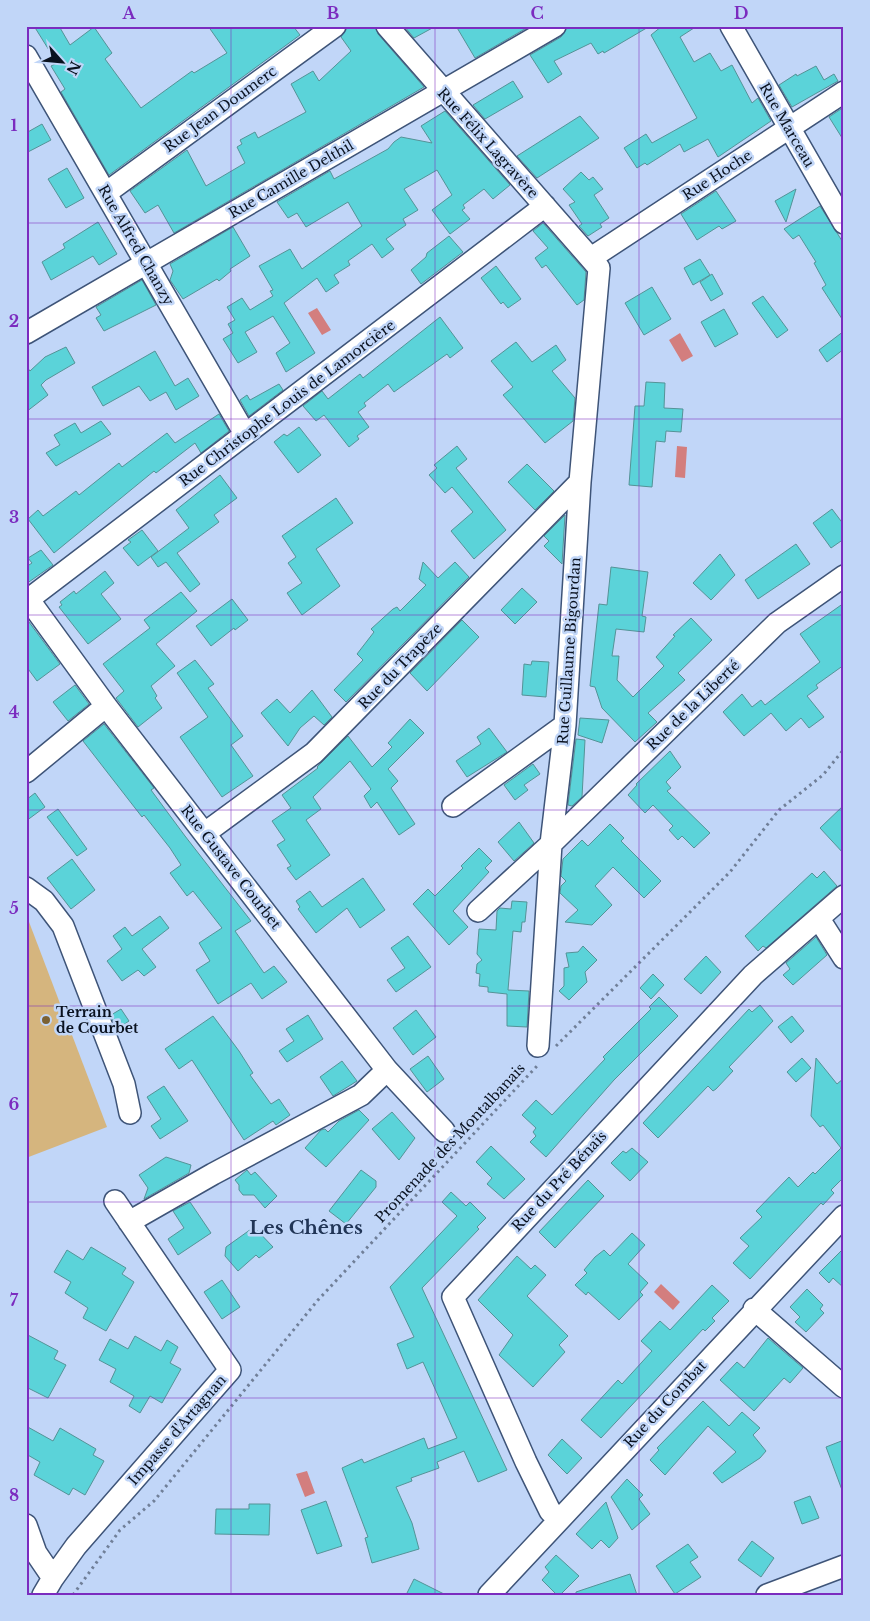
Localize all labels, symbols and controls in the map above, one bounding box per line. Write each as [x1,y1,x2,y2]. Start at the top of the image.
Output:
text: A [122,3,137,23]
text: B [327,3,340,23]
text: C [530,3,544,23]
text: D [734,3,748,23]
north arrow [38,38,88,88]
text: N [63,58,85,78]
street label: Rue Jean Doumerc [160,62,280,156]
street label: Rue Marceau [756,80,819,171]
street label: Rue Félix Lagravère [434,84,542,202]
text: 1 [11,115,18,135]
street label: Rue Camille Delthil [225,136,357,222]
street label: Rue Hoche [679,146,755,204]
street label: Rue Alfred Chanzy [94,182,178,308]
text: 2 [9,311,19,331]
street label: Rue Christophe Louis de Lamorcière [176,316,398,490]
text: 3 [9,507,19,527]
street label: Rue Guillaume Bigourdan [553,556,585,745]
street label: Rue du Trapèze [354,619,446,713]
street label: Rue de la Liberté [643,656,743,754]
text: 4 [9,702,19,722]
street label: Rue Gustave Courbet [177,801,285,933]
text: 5 [9,898,19,918]
place label: Terrain de Courbet [56,1003,139,1037]
marker: Terrain de Courbet [40,1014,52,1026]
street label: Promenade des Montalbanais [371,1059,529,1227]
text: 6 [9,1094,20,1114]
street label: Rue du Pré Bénaïs [508,1127,610,1235]
district label: Les Chênes [249,1216,363,1239]
text: 7 [10,1290,19,1310]
street label: Rue du Combat [620,1356,711,1451]
street label: Impasse d'Artagnan [124,1371,230,1489]
text: 8 [9,1485,19,1505]

